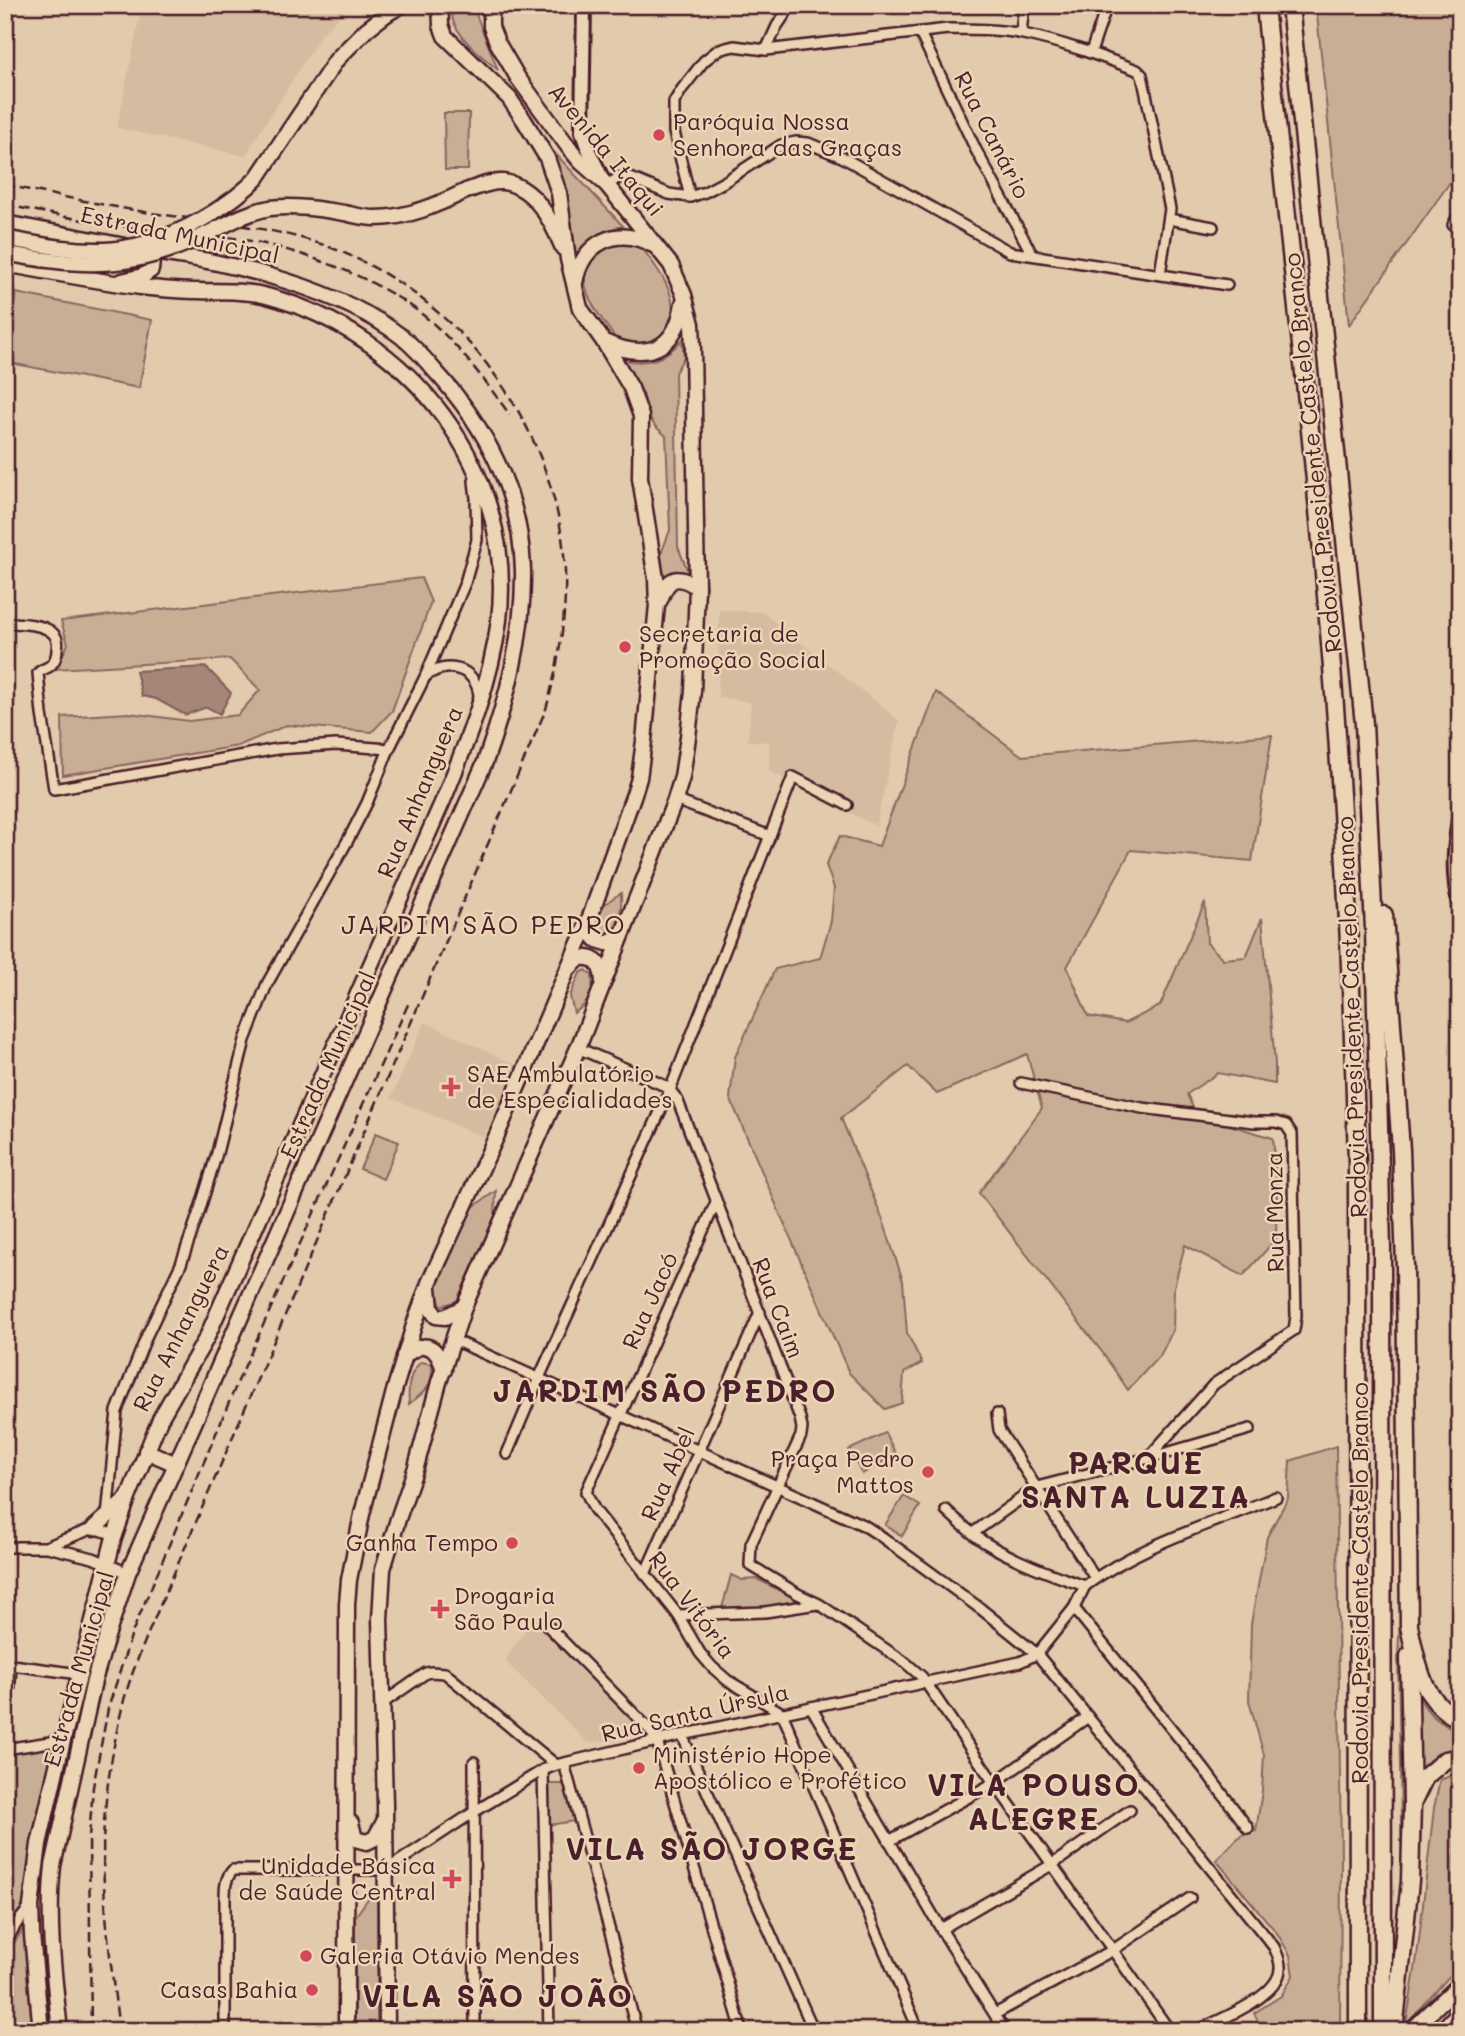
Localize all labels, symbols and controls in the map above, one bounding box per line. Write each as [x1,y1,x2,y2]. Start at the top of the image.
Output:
street label: Rua Canário [948,66,1038,203]
street label: Avenida Itaqui [542,77,671,222]
place label: Paróquia Nossa Senhora das Graças [673,106,902,162]
marker: Paróquia Nossa Senhora das Graças [651,127,667,143]
street label: Estrada Municipal [78,198,282,270]
street label: Rodovia Presidente Castelo Branco [1276,252,1348,655]
place label: Secretaria de Promoção Social [639,618,826,674]
marker: Secretaria de Promoção Social [617,639,633,655]
street label: Rua Anhanguera [369,701,469,882]
street label: Rodovia Presidente Castelo Branco [1329,816,1373,1218]
district label: JARDIM SÃO PEDRO [341,907,627,941]
street label: Estrada Municipal [272,966,382,1163]
place label: SAE Ambulatório de Especialidades [467,1058,673,1114]
marker: SAE Ambulatório de Especialidades [441,1077,461,1097]
street label: Rua Monza [1258,1151,1290,1273]
street label: Rua Anhanguera [125,1239,235,1416]
street label: Rua Jacó [614,1247,684,1354]
street label: Rua Caim [746,1253,812,1362]
district label: JARDIM SÃO PEDRO [493,1370,838,1410]
street label: Rodovia Presidente Castelo Branco [1344,1382,1374,1784]
street label: Rua Abel [633,1422,701,1525]
district label: PARQUE SANTA LUZIA [1021,1442,1251,1516]
place label: Praça Pedro Mattos [771,1443,914,1499]
marker: Praça Pedro Mattos [920,1464,936,1480]
place label: Ganha Tempo [346,1527,498,1557]
marker: Ganha Tempo [504,1535,520,1551]
street label: Rua Vitória [642,1544,743,1664]
street label: Estrada Municipal [36,1567,120,1770]
place label: Drogaria São Paulo [454,1580,563,1636]
marker: Drogaria São Paulo [432,1601,448,1617]
street label: Rua Santa Úrsula [598,1676,791,1748]
place label: Ministério Hope Apostólico e Profético [653,1739,906,1795]
marker: Ministério Hope Apostólico e Profético [631,1760,647,1776]
district label: VILA POUSO ALEGRE [927,1764,1141,1838]
district label: VILA SÃO JORGE [566,1828,858,1868]
place label: Unidade Básica de Saúde Central [239,1850,436,1906]
marker: Unidade Básica de Saúde Central [442,1869,462,1889]
place label: Galeria Otávio Mendes [320,1940,580,1970]
marker: Galeria Otávio Mendes [298,1948,314,1964]
place label: Casas Bahia [160,1974,298,2004]
district label: VILA SÃO JOÃO [362,1975,634,2015]
marker: Casas Bahia [304,1982,320,1998]

